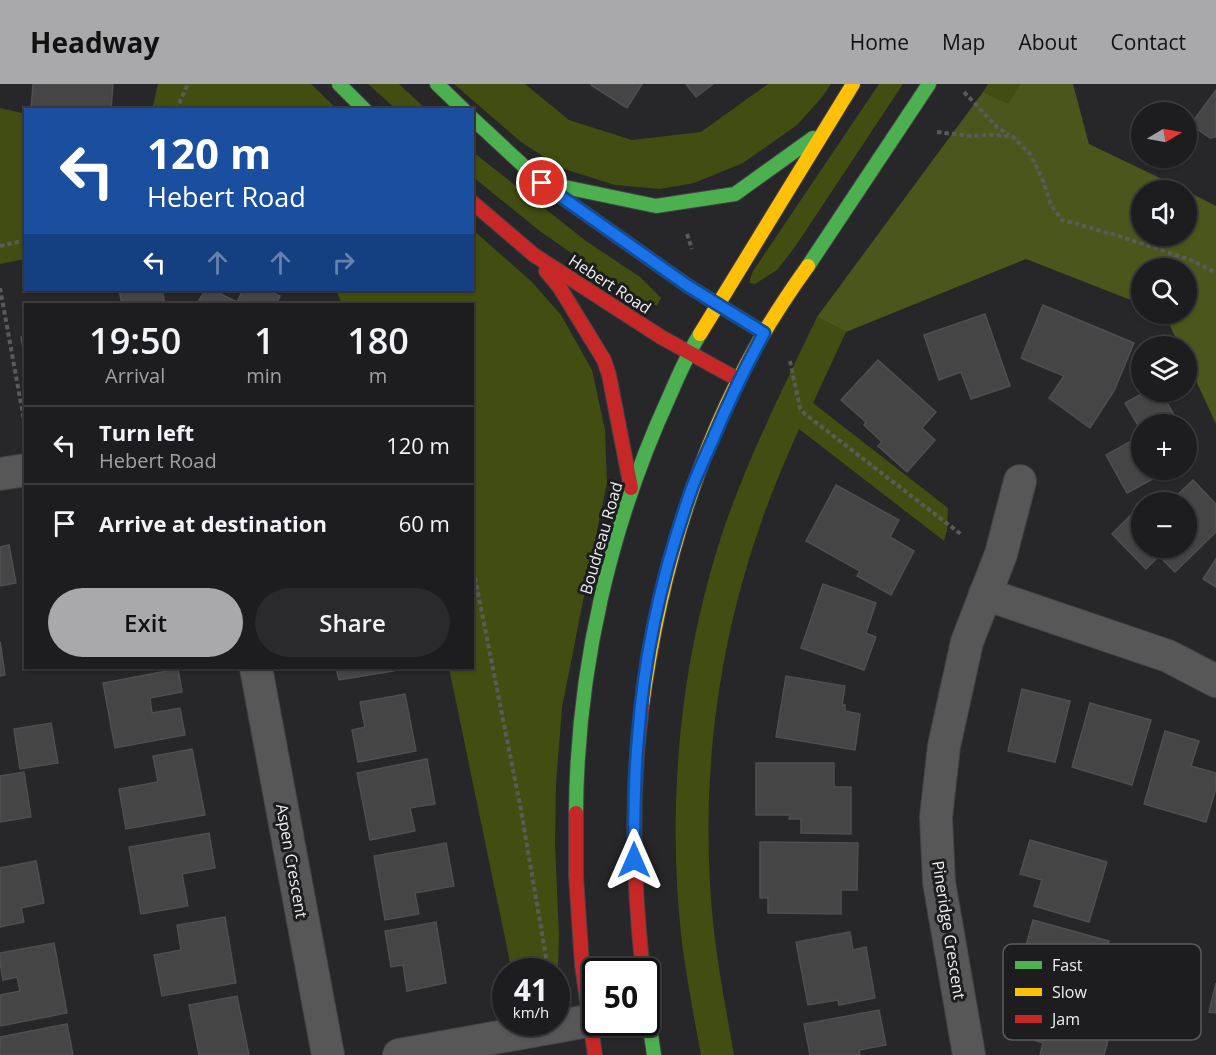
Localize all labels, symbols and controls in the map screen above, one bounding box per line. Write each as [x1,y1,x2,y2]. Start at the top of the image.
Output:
text: Headway [30,23,159,61]
text: Home [850,28,909,56]
text: Map [942,28,985,56]
text: About [1018,28,1078,56]
text: Contact [1111,28,1186,56]
north arrow [1131,102,1197,168]
map controls [1131,102,1197,558]
text: 120 m [147,124,271,181]
icon: left [48,132,126,210]
pin [516,157,567,208]
icon: arrive [525,166,558,199]
text: Hebert Road [147,178,306,215]
button: sound [1131,180,1197,246]
icon: left [138,246,171,279]
icon: ahead [201,246,234,279]
icon: ahead [264,246,297,279]
icon: right [327,246,360,279]
street label: Hebert Road [565,249,655,319]
button: search [1131,258,1197,324]
text: 19:50 [89,316,181,365]
text: 1 [254,316,275,365]
text: 180 [347,316,409,365]
button: layers [1131,336,1197,402]
text: Arrival [105,362,165,389]
text: min [246,362,282,389]
text: m [369,362,387,389]
button: + [1131,414,1197,480]
text: Turn left [99,417,194,447]
icon: left [48,429,81,462]
text: 120 m [386,430,450,460]
text: Hebert Road [99,447,217,474]
street label: Boudreau Road [574,479,628,597]
button: − [1131,492,1197,558]
icon: arrive [48,507,81,540]
text: Arrive at destination [99,508,327,538]
text: 60 m [399,508,450,538]
button: Exit [48,588,243,657]
button: Share [255,588,450,657]
street label: Aspen Crescent [271,802,313,920]
position arrow [602,828,666,892]
street label: Pineridge Crescent [927,859,971,1001]
legend [1003,944,1201,1040]
text: Fast [1052,954,1083,976]
speed limit sign: 50 [582,958,660,1036]
text: 41 [514,969,548,1010]
text: Slow [1052,981,1087,1003]
text: km/h [513,1002,549,1022]
text: Jam [1050,1008,1080,1030]

